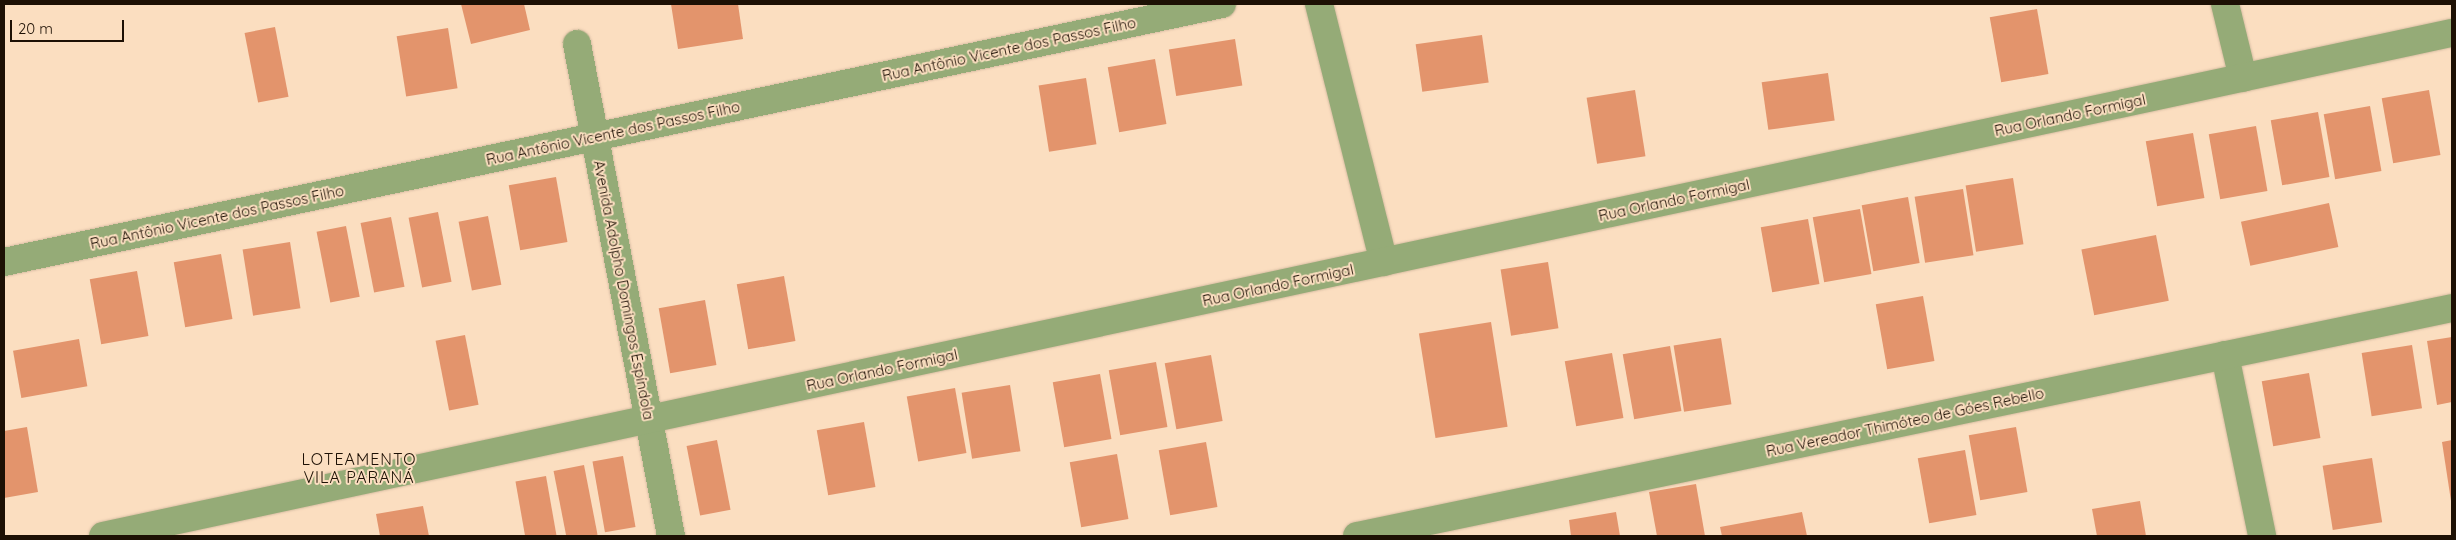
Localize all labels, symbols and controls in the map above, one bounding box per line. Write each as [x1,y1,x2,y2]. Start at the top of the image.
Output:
scale bar [12,10,126,42]
street label: Rua Antônio Vicente dos Passos Filho [880,13,1138,85]
text: 20 m [18,19,53,38]
street label: Rua Orlando Formigal [1993,90,2147,140]
street label: Rua Antônio Vicente dos Passos Filho [484,97,742,169]
street label: Avenida Adolpho Domingos Espíndola [590,159,658,421]
street label: Rua Orlando Formigal [1597,175,1751,225]
street label: Rua Antônio Vicente dos Passos Filho [88,181,346,253]
street label: Rua Orlando Formigal [1201,260,1355,310]
street label: Rua Orlando Formigal [805,345,959,395]
street label: Rua Vereador Thimóteo de Góes Rebello [1764,384,2046,460]
district label: LOTEAMENTO VILA PARANÁ [300,449,418,487]

